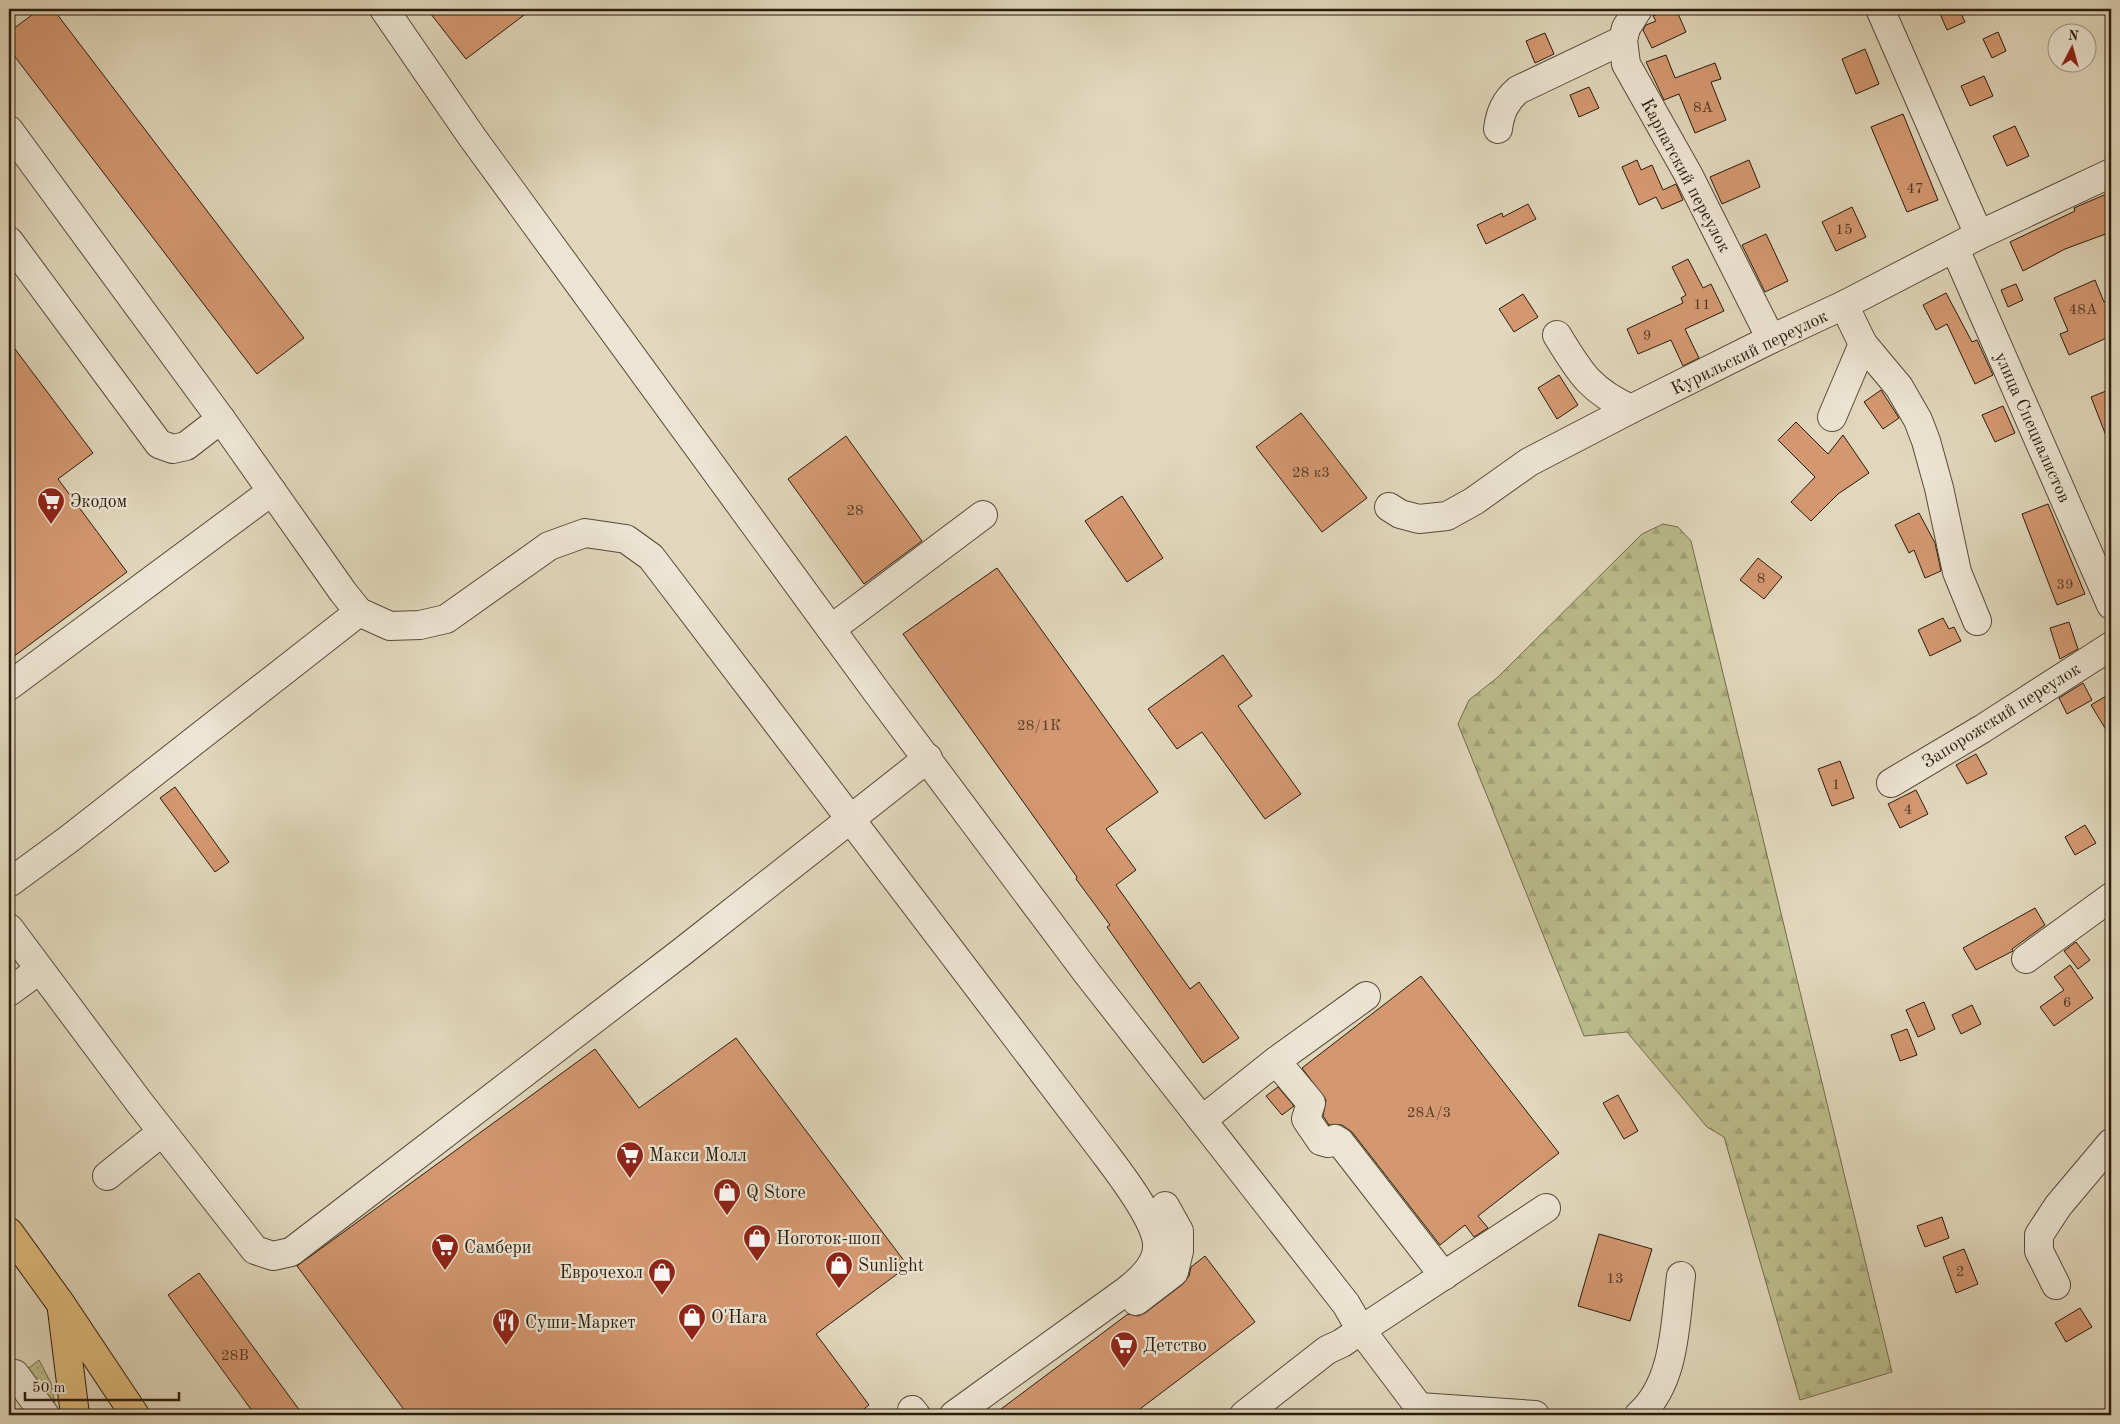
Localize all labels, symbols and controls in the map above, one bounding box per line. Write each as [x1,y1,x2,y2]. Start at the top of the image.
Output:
north arrow [2048,22,2098,72]
text: N [2067,29,2080,44]
street label: Карпатский переулок [1637,96,1733,255]
house number: 8А [1693,101,1714,116]
house number: 47 [1906,182,1924,197]
house number: 15 [1835,223,1853,238]
house number: 11 [1693,298,1711,313]
house number: 48А [2069,303,2098,318]
street label: Курильский переулок [1668,307,1831,399]
house number: 9 [1643,329,1651,344]
street label: улица Специалистов [1991,350,2073,505]
house number: 28 к3 [1292,466,1330,481]
supermarket icon: Экодом [36,486,66,525]
place label: Экодом [70,493,127,511]
house number: 28 [846,504,864,519]
house number: 8 [1757,572,1765,587]
house number: 39 [2056,578,2074,593]
street label: Запорожский переулок [1919,660,2084,772]
house number: 28/1К [1017,719,1061,734]
house number: 1 [1832,778,1840,793]
house number: 4 [1904,803,1912,818]
house number: 6 [2063,996,2071,1011]
house number: 28А/3 [1407,1106,1451,1121]
supermarket icon: Макси Молл [615,1140,645,1179]
place label: Макси Молл [649,1147,747,1165]
shop icon: Q Store [712,1177,742,1216]
place label: Q Store [746,1184,806,1202]
shop icon: Ноготок-шоп [742,1223,772,1262]
place label: Ноготок-шоп [776,1230,881,1248]
supermarket icon: Самбери [430,1232,460,1271]
place label: Самбери [464,1239,532,1257]
shop icon: Sunlight [824,1250,854,1289]
shop icon: Еврочехол [647,1257,677,1296]
place label: Sunlight [858,1257,924,1275]
place label: Еврочехол [559,1264,643,1282]
house number: 2 [1956,1265,1964,1280]
house number: 13 [1606,1272,1624,1287]
shop icon: O'Hara [677,1302,707,1341]
restaurant icon: Суши-Маркет [491,1307,521,1346]
place label: O'Hara [711,1309,767,1327]
place label: Суши-Маркет [525,1314,636,1332]
supermarket icon: Детство [1109,1330,1139,1369]
place label: Детство [1143,1337,1207,1355]
house number: 28В [221,1349,249,1364]
scale bar [25,1369,179,1401]
text: 50 m [32,1381,66,1396]

